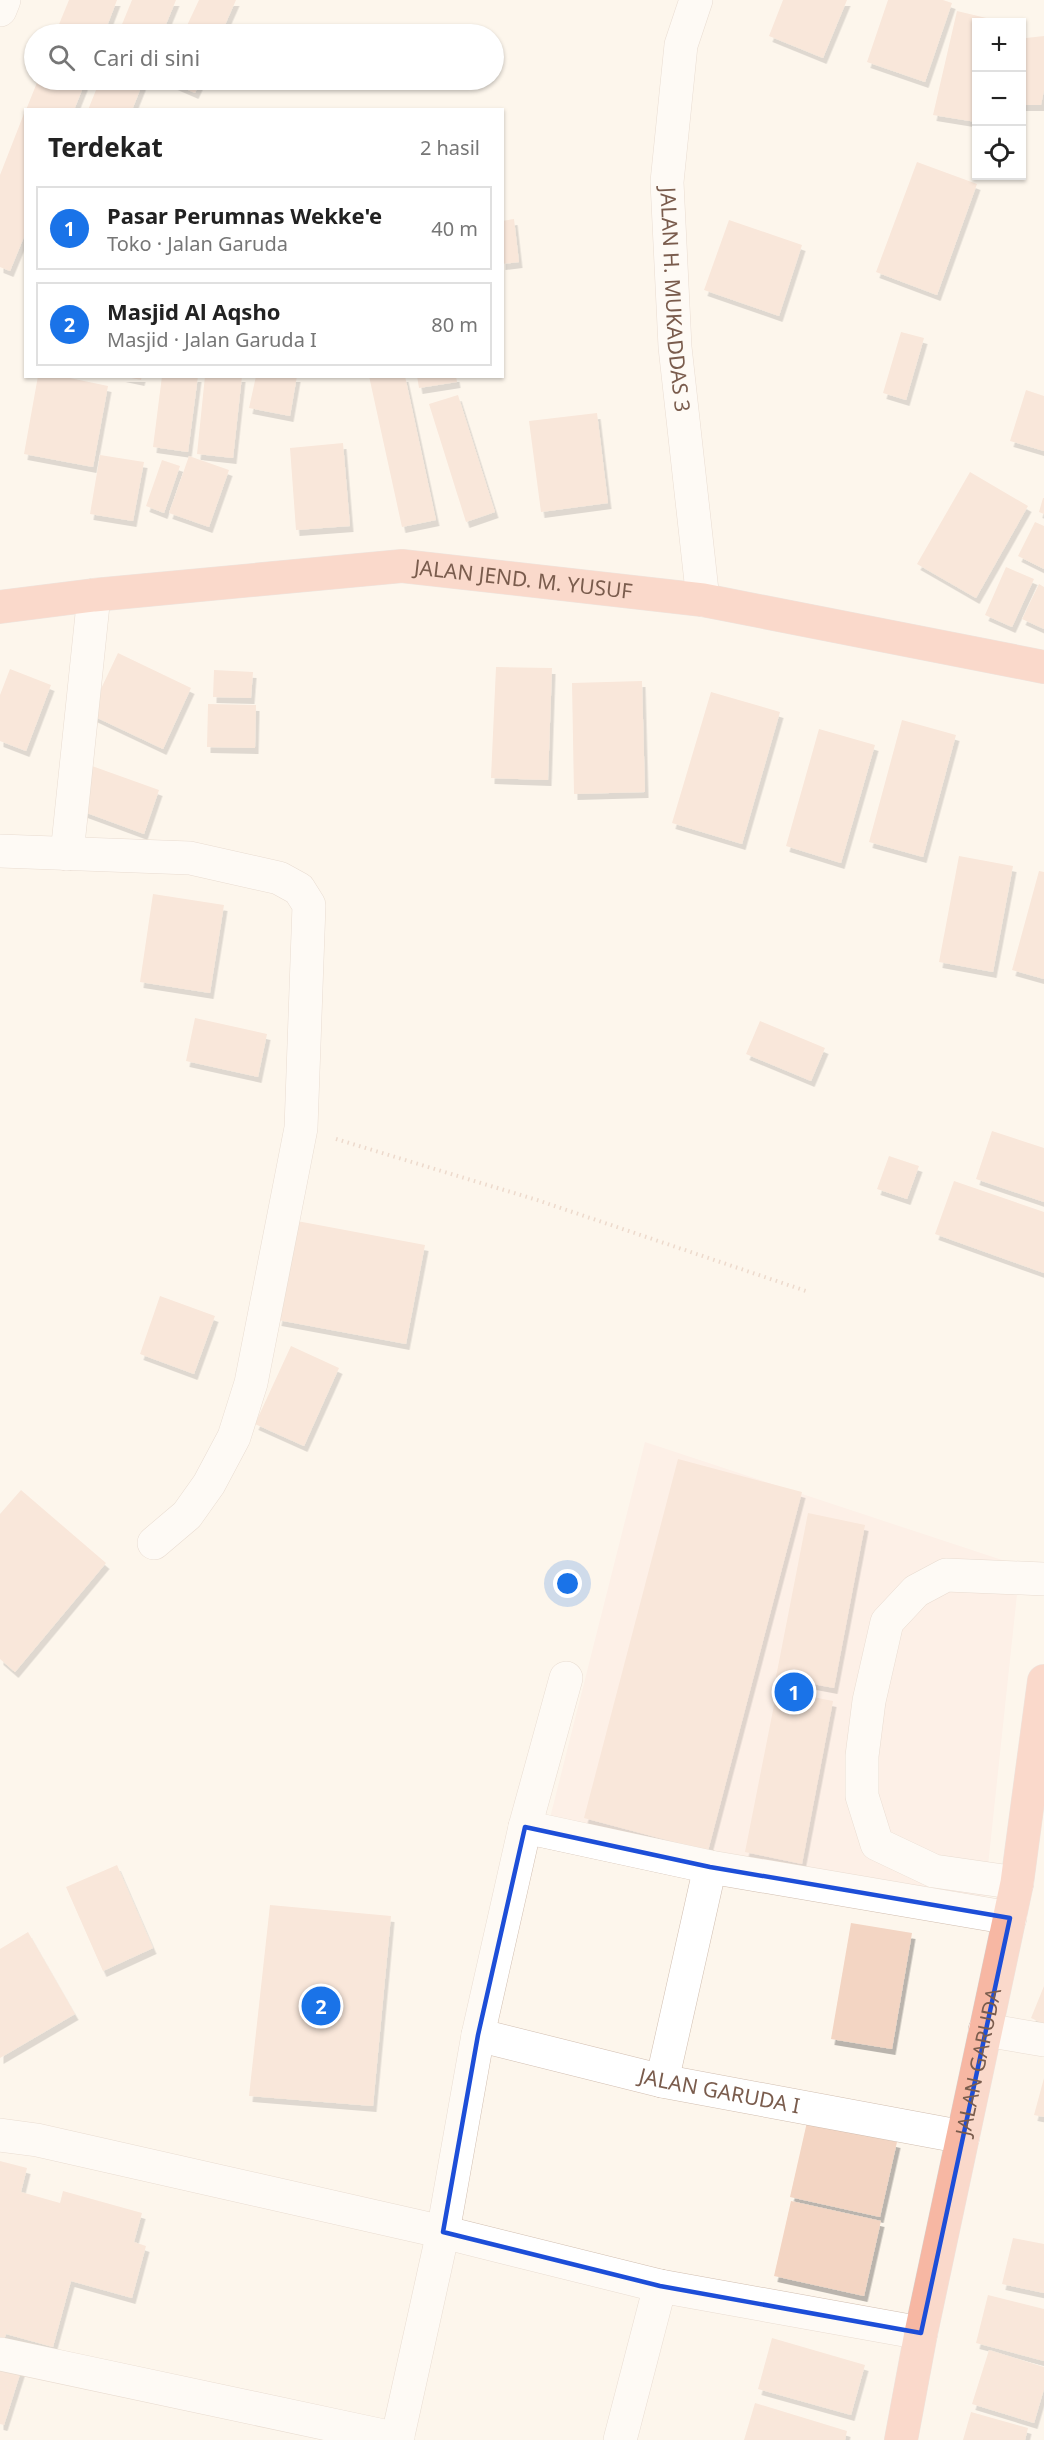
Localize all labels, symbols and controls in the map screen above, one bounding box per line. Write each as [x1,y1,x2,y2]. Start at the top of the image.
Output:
map controls [972,18,1026,180]
button: + [972,18,1026,72]
search box [24,24,504,90]
icon: search [45,41,78,74]
text: Cari di sini [93,42,200,72]
button: − [972,72,1026,126]
button: locate [972,126,1026,180]
text: Terdekat [48,129,163,165]
text: 2 hasil [420,134,480,161]
street label: JALAN H. MUKADDAS 3 [654,184,697,413]
text: Pasar Perumnas Wekke'e [107,200,382,230]
text: 1 [64,215,75,242]
text: 40 m [431,215,478,242]
text: Toko · Jalan Garuda [107,230,288,257]
text: Masjid Al Aqsho [107,296,280,326]
text: 2 [64,311,75,338]
text: 80 m [431,311,478,338]
text: Masjid · Jalan Garuda I [107,326,317,353]
street label: JALAN JEND. M. YUSUF [411,552,634,605]
your location [553,1569,582,1598]
pin: 1 [774,1670,814,1714]
pin: 2 [302,1984,340,2028]
street label: JALAN GARUDA [948,1985,1007,2140]
street label: JALAN GARUDA I [634,2060,802,2119]

